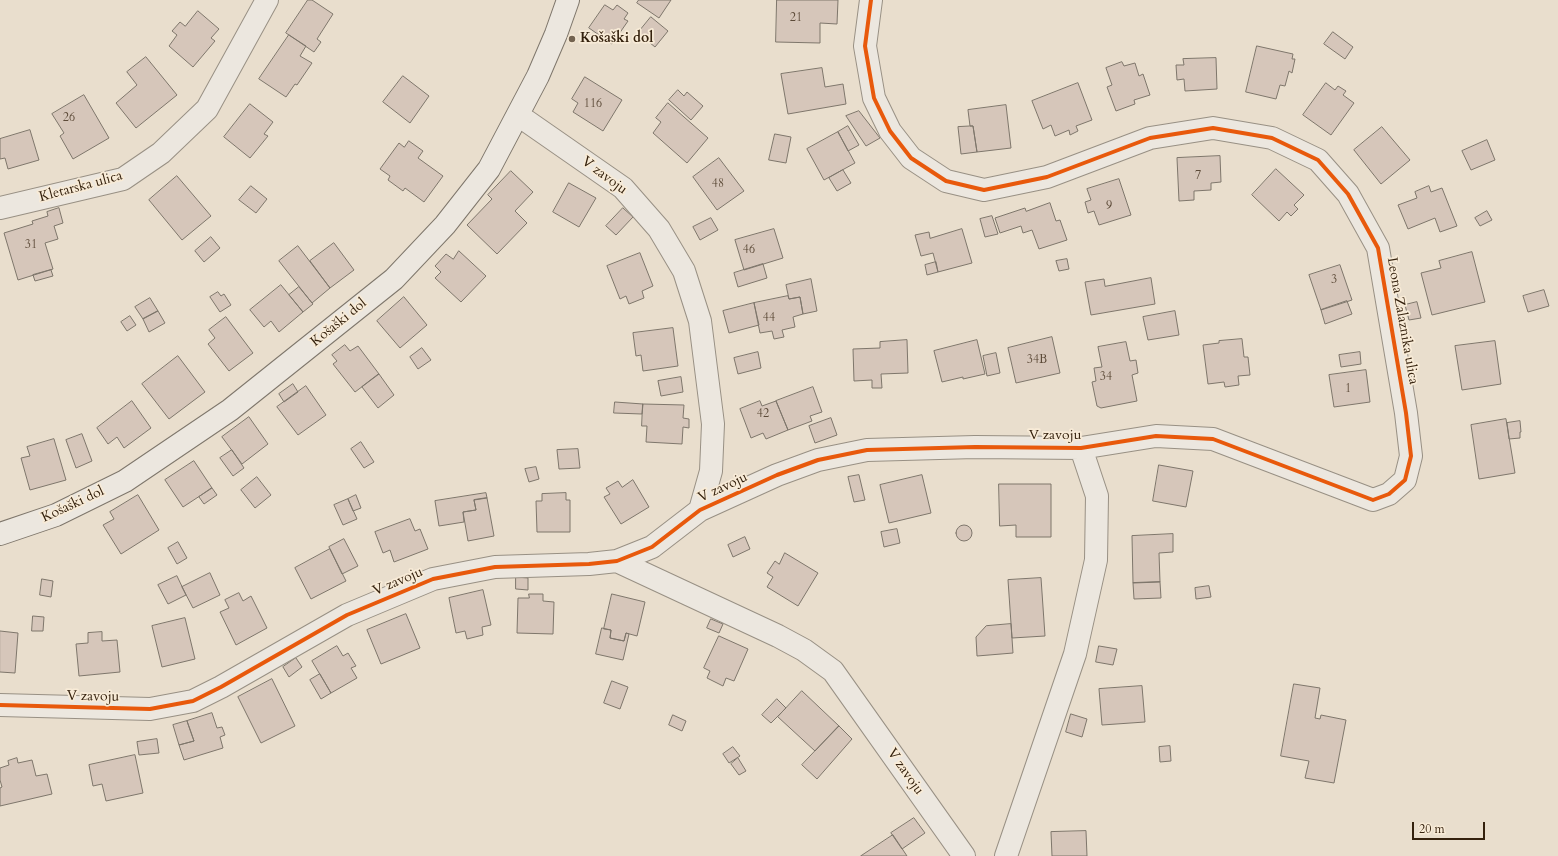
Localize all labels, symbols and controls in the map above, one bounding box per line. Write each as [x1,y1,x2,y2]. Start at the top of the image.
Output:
house number: 21 [790,11,802,25]
place label: Košaški dol [580,31,653,47]
marker: Košaški dol [567,34,577,44]
house number: 116 [584,97,602,111]
house number: 26 [63,111,75,125]
street label: V zavoju [578,153,630,199]
street label: Kletarska ulica [38,168,124,206]
house number: 7 [1195,169,1201,183]
house number: 48 [712,177,724,191]
house number: 9 [1106,199,1112,213]
house number: 31 [25,238,37,252]
house number: 46 [743,243,755,257]
street label: Leona Zalaznika ulica [1383,256,1421,386]
house number: 3 [1331,273,1337,287]
street label: Košaški dol [308,295,370,351]
house number: 44 [763,311,775,325]
house number: 34B [1027,353,1047,367]
house number: 34 [1100,370,1112,384]
house number: 1 [1345,382,1351,396]
house number: 42 [757,407,769,421]
street label: V zavoju [1029,428,1081,444]
street label: V zavoju [696,469,750,507]
street label: Košaški dol [39,483,107,527]
street label: V zavoju [370,564,426,600]
street label: V zavoju [67,688,119,706]
street label: V zavoju [883,746,927,798]
scale bar [1414,814,1487,840]
text: 20 m [1419,821,1445,837]

